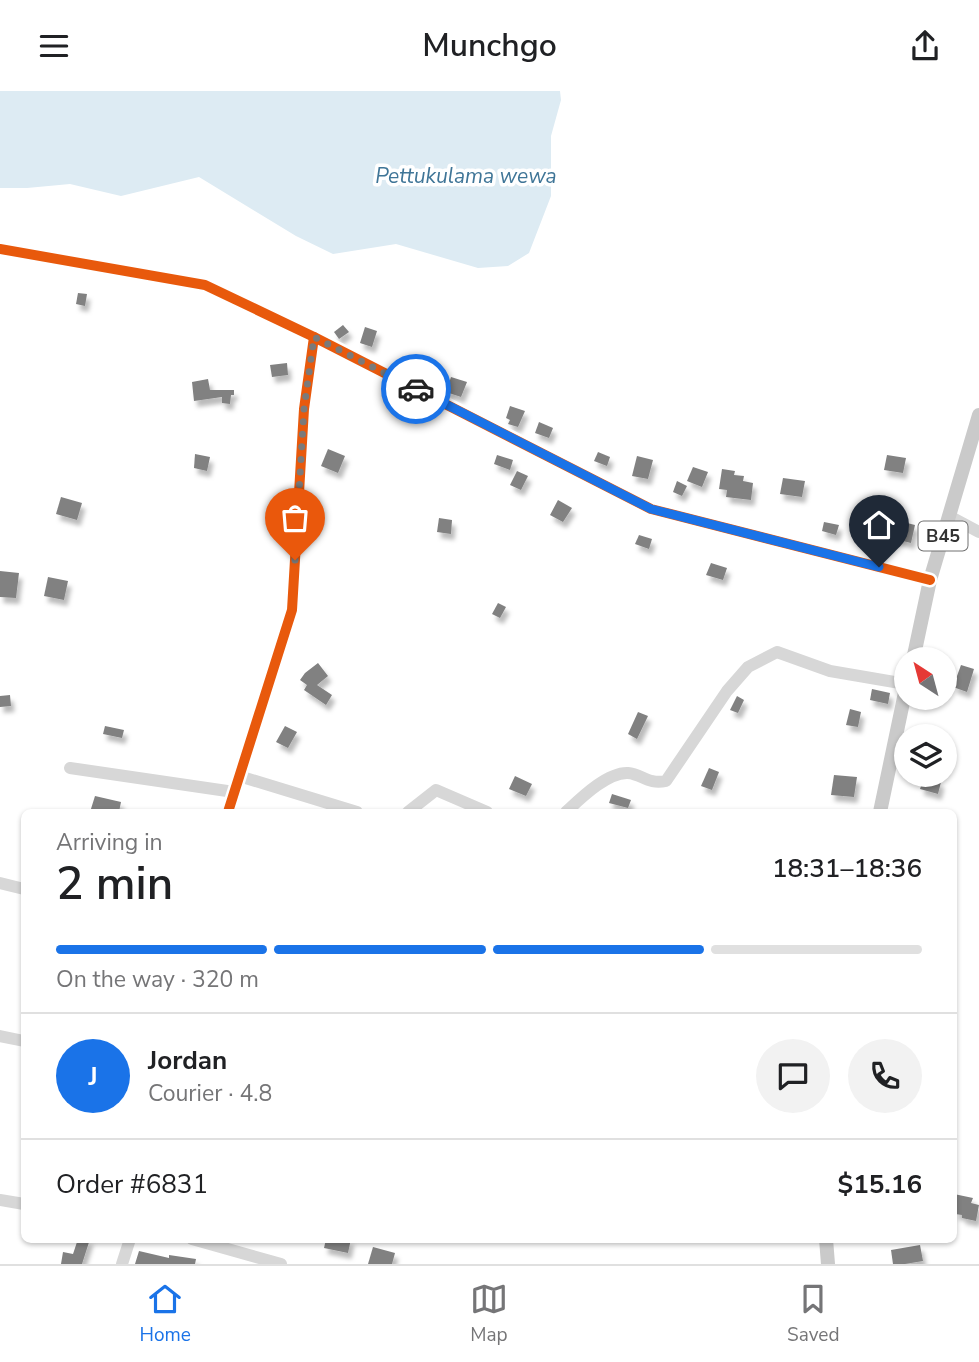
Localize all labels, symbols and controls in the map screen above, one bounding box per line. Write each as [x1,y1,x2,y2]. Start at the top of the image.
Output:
text: Munchgo [422,24,557,67]
icon: menu [35,27,73,65]
icon: share [906,27,944,65]
water label: Pettukulama wewa [375,162,557,190]
courier [381,354,451,424]
icon: car [397,370,435,408]
pin [265,488,325,560]
pin [849,495,909,567]
icon: bag [276,499,314,537]
icon: home [860,506,898,544]
road number: B45 [918,521,968,551]
north arrow [894,647,957,711]
map controls [894,647,957,787]
button: layers [894,724,957,787]
text: Arriving in [56,827,163,858]
text: 18:31–18:36 [772,851,922,886]
text: 2 min [56,852,173,915]
text: On the way · 320 m [56,964,259,995]
button: chat [756,1039,830,1113]
button: phone [848,1039,922,1113]
text: Jordan [148,1043,227,1078]
text: J [88,1059,98,1094]
text: Courier · 4.8 [148,1078,272,1109]
text: Order #6831 [56,1167,208,1202]
text: $15.16 [838,1167,922,1202]
tab: Home [140,1280,191,1348]
tab: Map [470,1280,508,1348]
tab: Saved [787,1280,839,1348]

